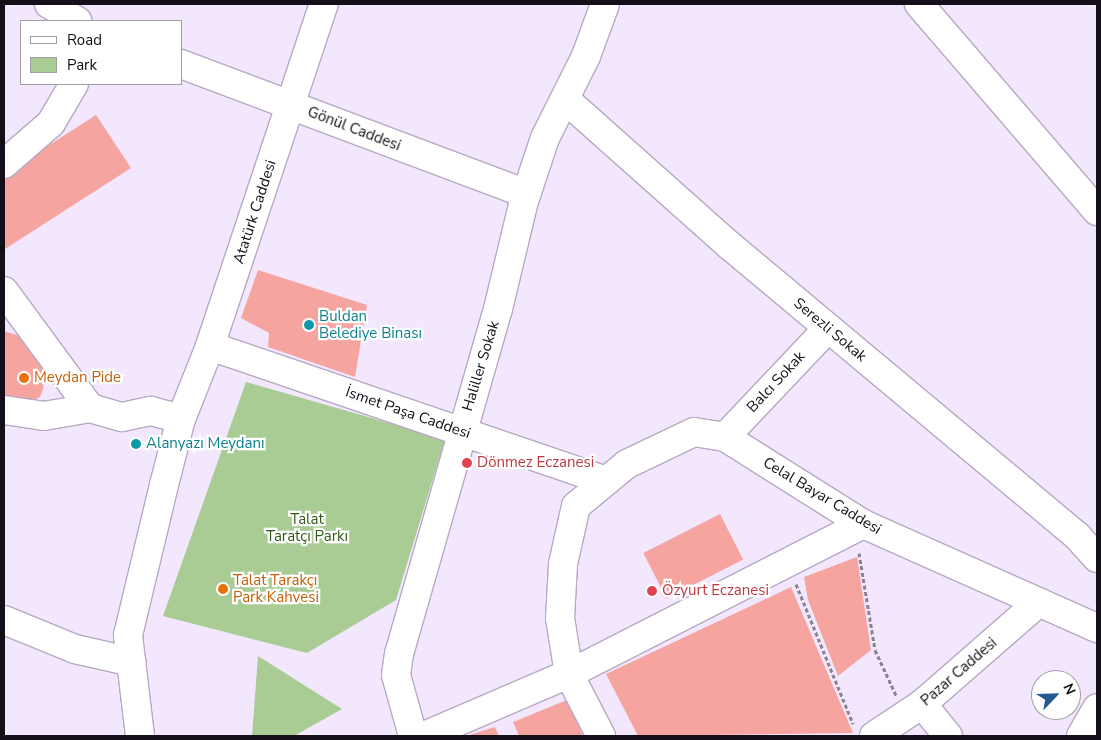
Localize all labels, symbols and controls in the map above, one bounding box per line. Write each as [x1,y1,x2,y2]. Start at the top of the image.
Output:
legend [20,20,182,85]
text: Road [67,30,102,50]
text: Park [67,55,97,75]
street label: Gönül Caddesi [305,103,403,155]
street label: Atatürk Caddesi [230,158,280,266]
street label: Serezli Sokak [790,294,870,366]
place label: Buldan Belediye Binası [319,307,422,342]
marker: Buldan Belediye Binası [303,319,315,331]
street label: Haliller Sokak [459,319,503,413]
street label: Balcı Sokak [743,348,809,416]
place label: Meydan Pide [34,369,121,387]
marker: Meydan Pide [18,372,30,384]
street label: İsmet Paşa Caddesi [343,383,473,443]
place label: Alanyazı Meydanı [146,435,265,453]
marker: Alanyazı Meydanı [130,438,142,450]
place label: Dönmez Eczanesi [477,454,594,472]
street label: Celal Bayar Caddesi [760,454,884,538]
marker: Dönmez Eczanesi [461,457,473,469]
park label: Talat Taratçı Parkı [266,510,348,545]
place label: Talat Tarakçı Park Kahvesi [233,571,319,606]
place label: Özyurt Eczanesi [662,582,769,600]
marker: Talat Tarakçı Park Kahvesi [217,583,229,595]
marker: Özyurt Eczanesi [646,585,658,597]
street label: Pazar Caddesi [917,634,1001,710]
north arrow [1031,670,1081,720]
text: N [1058,680,1080,698]

